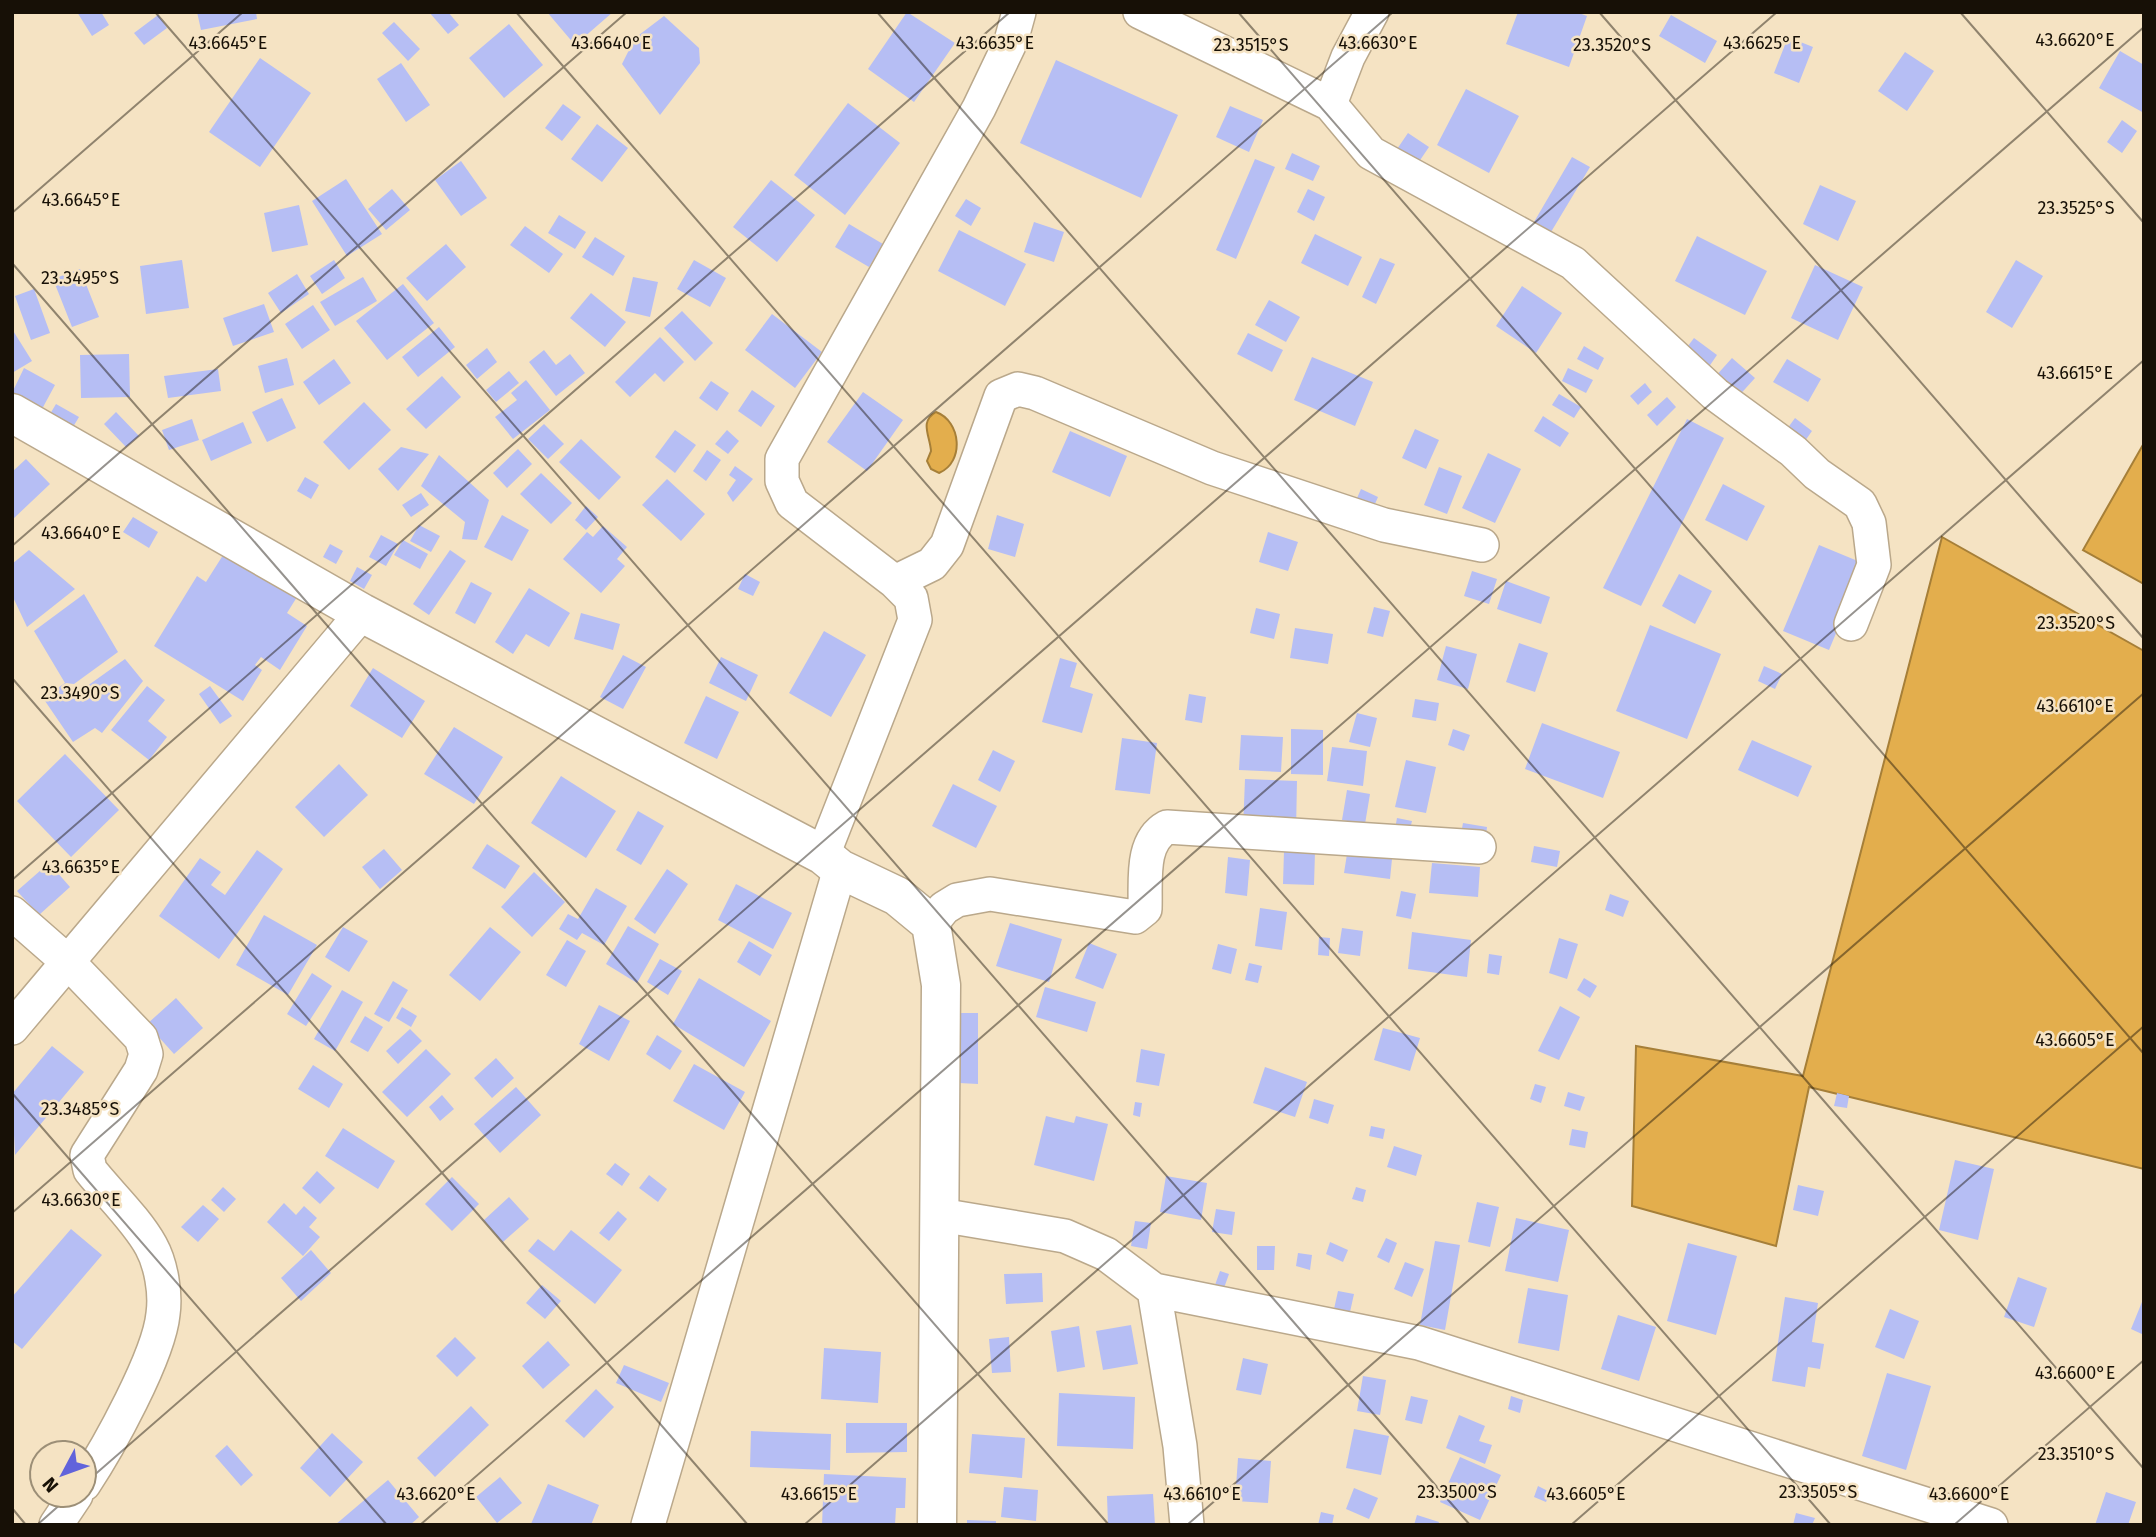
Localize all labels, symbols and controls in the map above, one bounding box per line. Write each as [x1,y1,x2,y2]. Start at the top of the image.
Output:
text: 43.6620°E [2035,29,2115,51]
text: 43.6645°E [189,32,267,54]
text: 43.6640°E [571,32,651,54]
text: 43.6635°E [956,32,1034,54]
text: 43.6630°E [1338,32,1418,54]
text: 43.6625°E [1723,32,1801,54]
text: 23.3515°S [1213,34,1289,56]
text: 23.3520°S [1573,34,1651,56]
text: 43.6645°E [42,189,120,211]
text: 23.3525°S [2037,197,2115,219]
text: 23.3495°S [41,267,119,289]
text: 43.6615°E [2037,362,2113,384]
text: 43.6640°E [41,522,121,544]
text: 23.3520°S [2037,612,2115,634]
text: 23.3490°S [40,682,120,704]
text: 43.6610°E [2036,695,2114,717]
text: 43.6635°E [42,856,120,878]
text: 43.6605°E [2035,1029,2115,1051]
text: 23.3485°S [41,1098,120,1120]
text: 43.6630°E [41,1189,121,1211]
text: 43.6600°E [2035,1362,2115,1384]
north arrow [28,1439,98,1509]
text: 23.3510°S [2038,1443,2114,1465]
text: N [38,1473,63,1497]
text: 23.3500°S [1417,1481,1497,1503]
text: 23.3505°S [1779,1481,1857,1503]
text: 43.6620°E [396,1483,476,1505]
text: 43.6615°E [781,1483,857,1505]
text: 43.6610°E [1163,1483,1241,1505]
text: 43.6605°E [1546,1483,1626,1505]
text: 43.6600°E [1929,1483,2009,1505]

